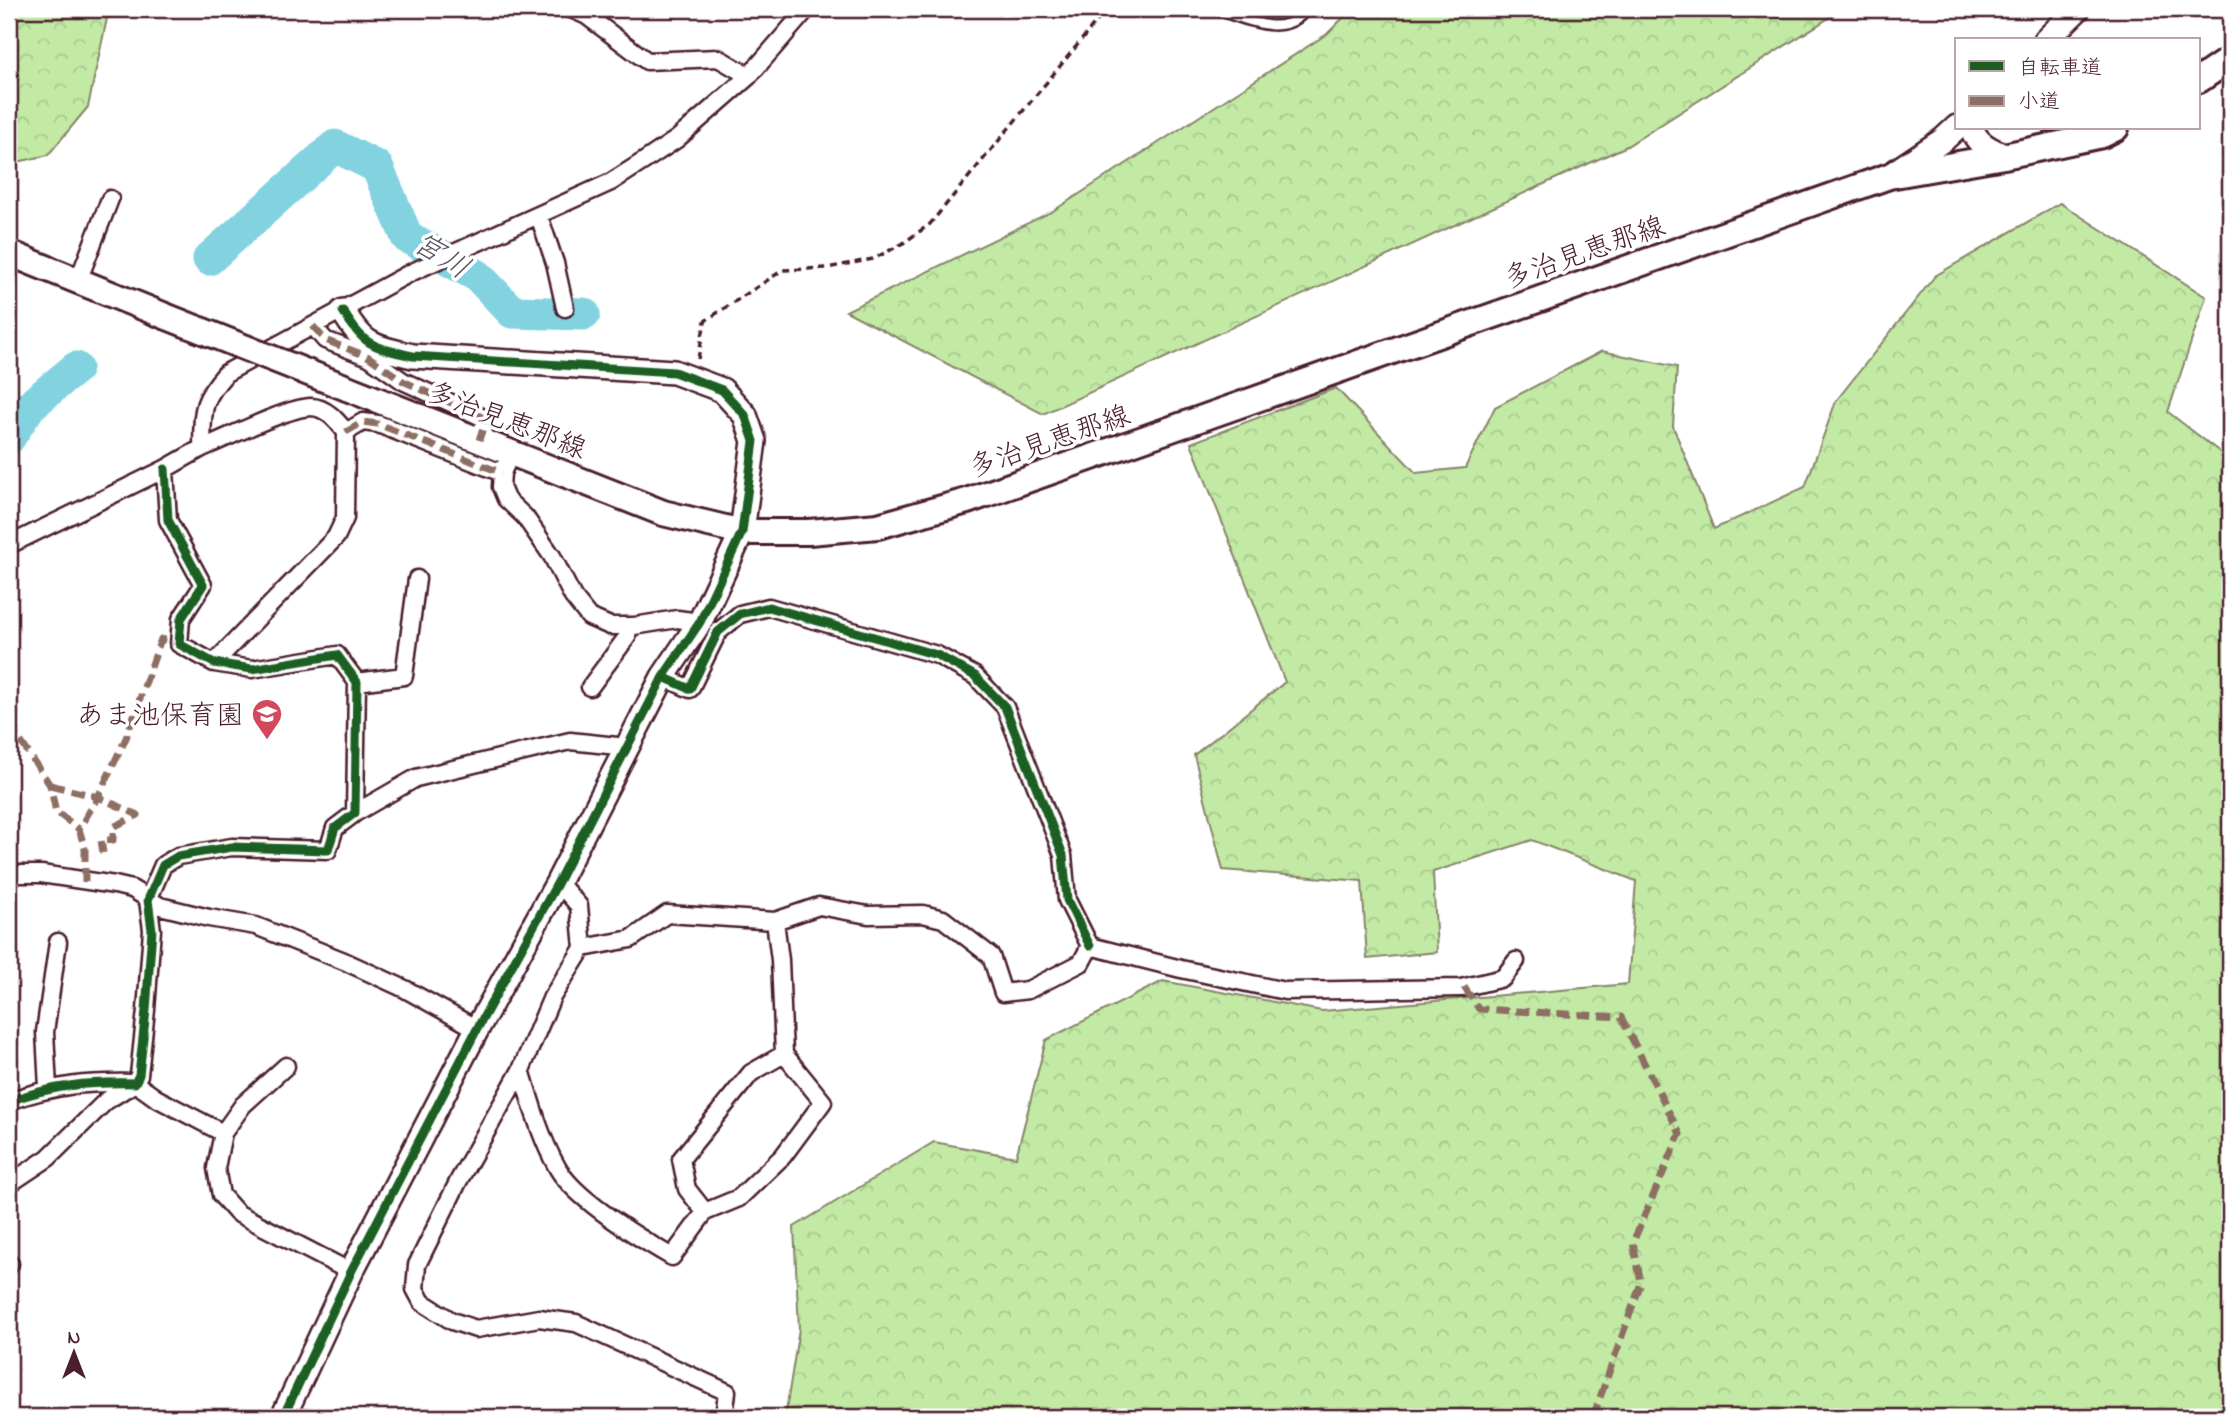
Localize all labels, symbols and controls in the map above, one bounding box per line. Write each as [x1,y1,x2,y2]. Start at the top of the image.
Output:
legend [1955,38,2200,130]
text: 自転車道 [2018,54,2102,84]
text: 小道 [2018,88,2060,118]
street label: 多治見恵那線 [1499,208,1671,301]
water label: 宮川 [403,223,478,292]
street label: 多治見恵那線 [420,373,592,472]
street label: 多治見恵那線 [964,397,1136,490]
place label: あま池保育園 [76,697,244,738]
school or university icon: あま池保育園 [250,697,284,741]
north arrow [38,1318,108,1388]
text: N [68,1325,81,1352]

